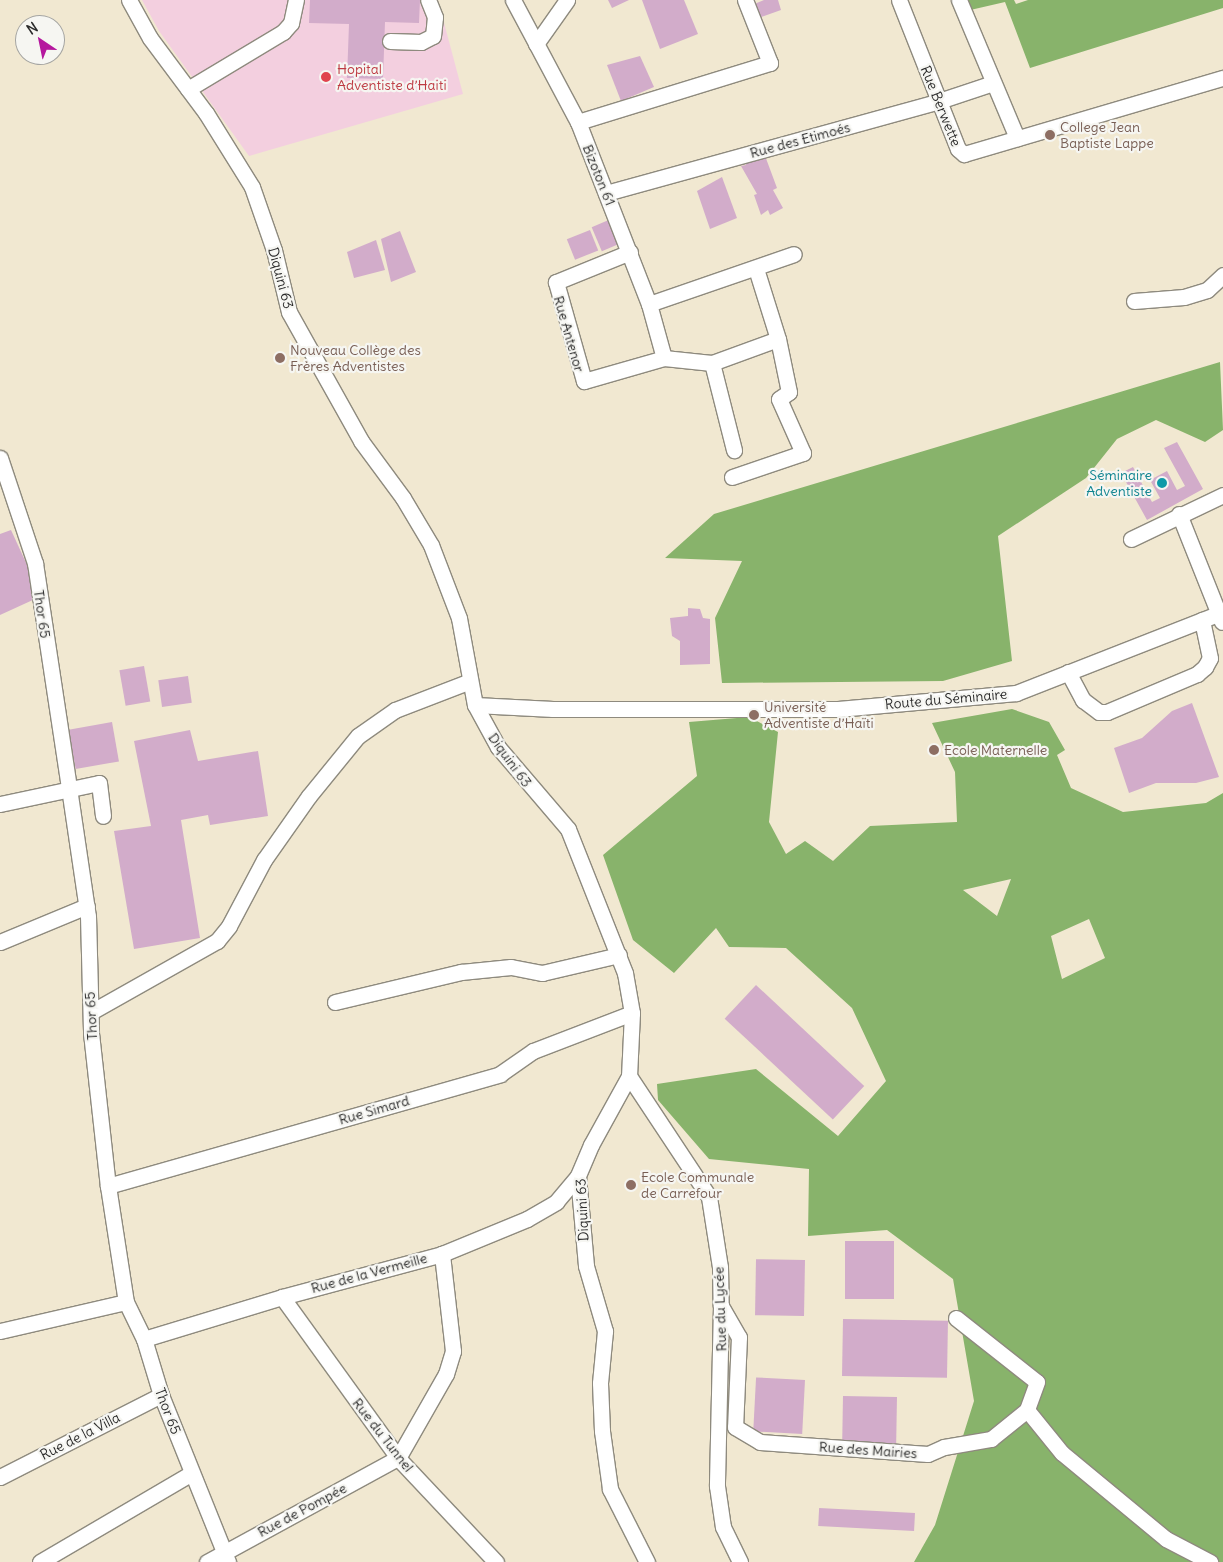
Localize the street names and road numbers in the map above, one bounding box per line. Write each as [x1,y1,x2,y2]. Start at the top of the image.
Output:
street label: Rue Berwette [917,63,965,149]
street label: Rue des Etimoés [748,119,852,161]
street label: Bizoton 61 [579,142,619,208]
street label: Diquini 63 [265,246,297,310]
street label: Rue Antenor [550,294,588,374]
street label: Thor 65 [30,589,54,639]
street label: Route du Séminaire [884,685,1008,713]
street label: Diquini 63 [485,730,535,790]
street label: Thor 65 [81,991,101,1041]
street label: Rue Simard [337,1092,411,1128]
street label: Diquini 63 [572,1178,592,1242]
street label: Rue de la Vermeille [309,1249,429,1297]
street label: Rue du Lycée [710,1266,730,1352]
street label: Thor 65 [151,1385,185,1437]
street label: Rue du Tunnel [349,1395,417,1475]
street label: Rue de la Villa [37,1409,123,1463]
street label: Rue des Mairies [818,1438,918,1462]
street label: Rue de Pompée [255,1480,349,1540]

